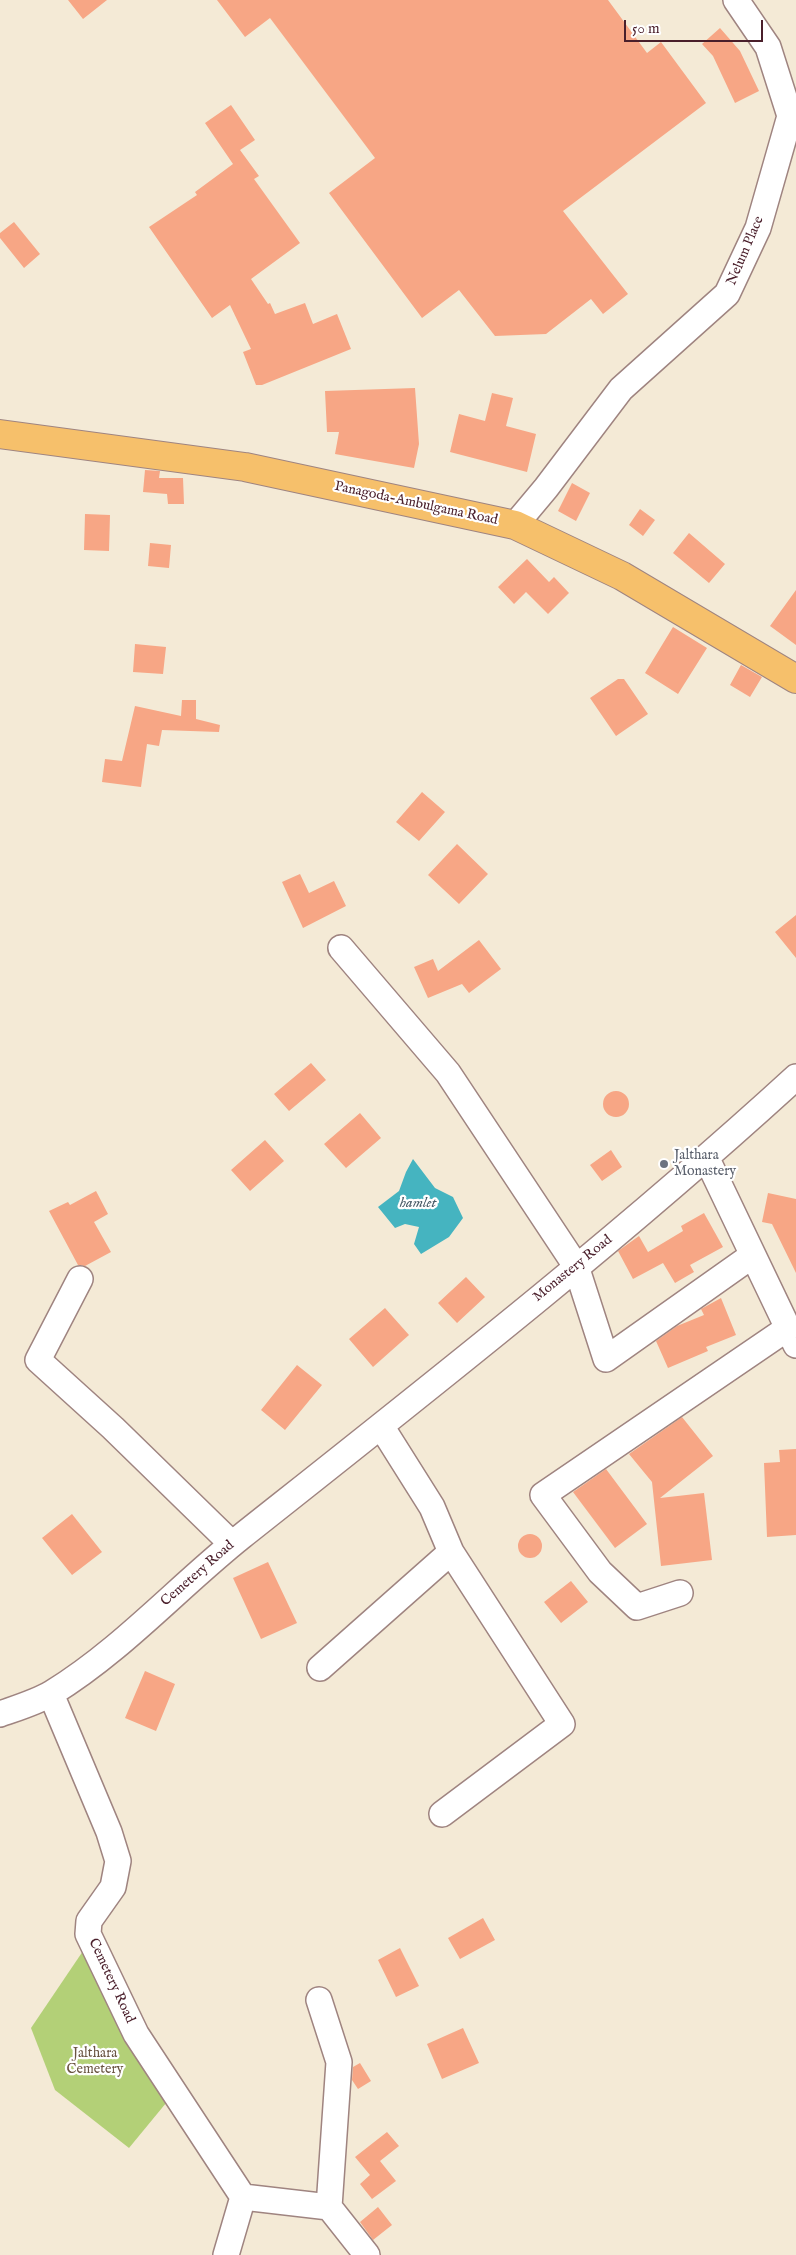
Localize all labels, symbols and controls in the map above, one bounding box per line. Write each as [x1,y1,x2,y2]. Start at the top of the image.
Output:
scale bar [626,10,765,42]
text: 50 m [632,19,660,38]
street label: Nelum Place [724,214,768,288]
street label: Panagoda-Ambulgama Road [333,478,499,530]
place label: Jalthara Monastery [674,1148,736,1180]
marker: Jalthara Monastery [658,1158,670,1170]
water label: hamlet [400,1195,436,1213]
street label: Monastery Road [530,1232,616,1306]
street label: Cemetery Road [158,1538,238,1610]
street label: Cemetery Road [84,1936,138,2026]
park label: Jalthara Cemetery [67,2046,123,2078]

